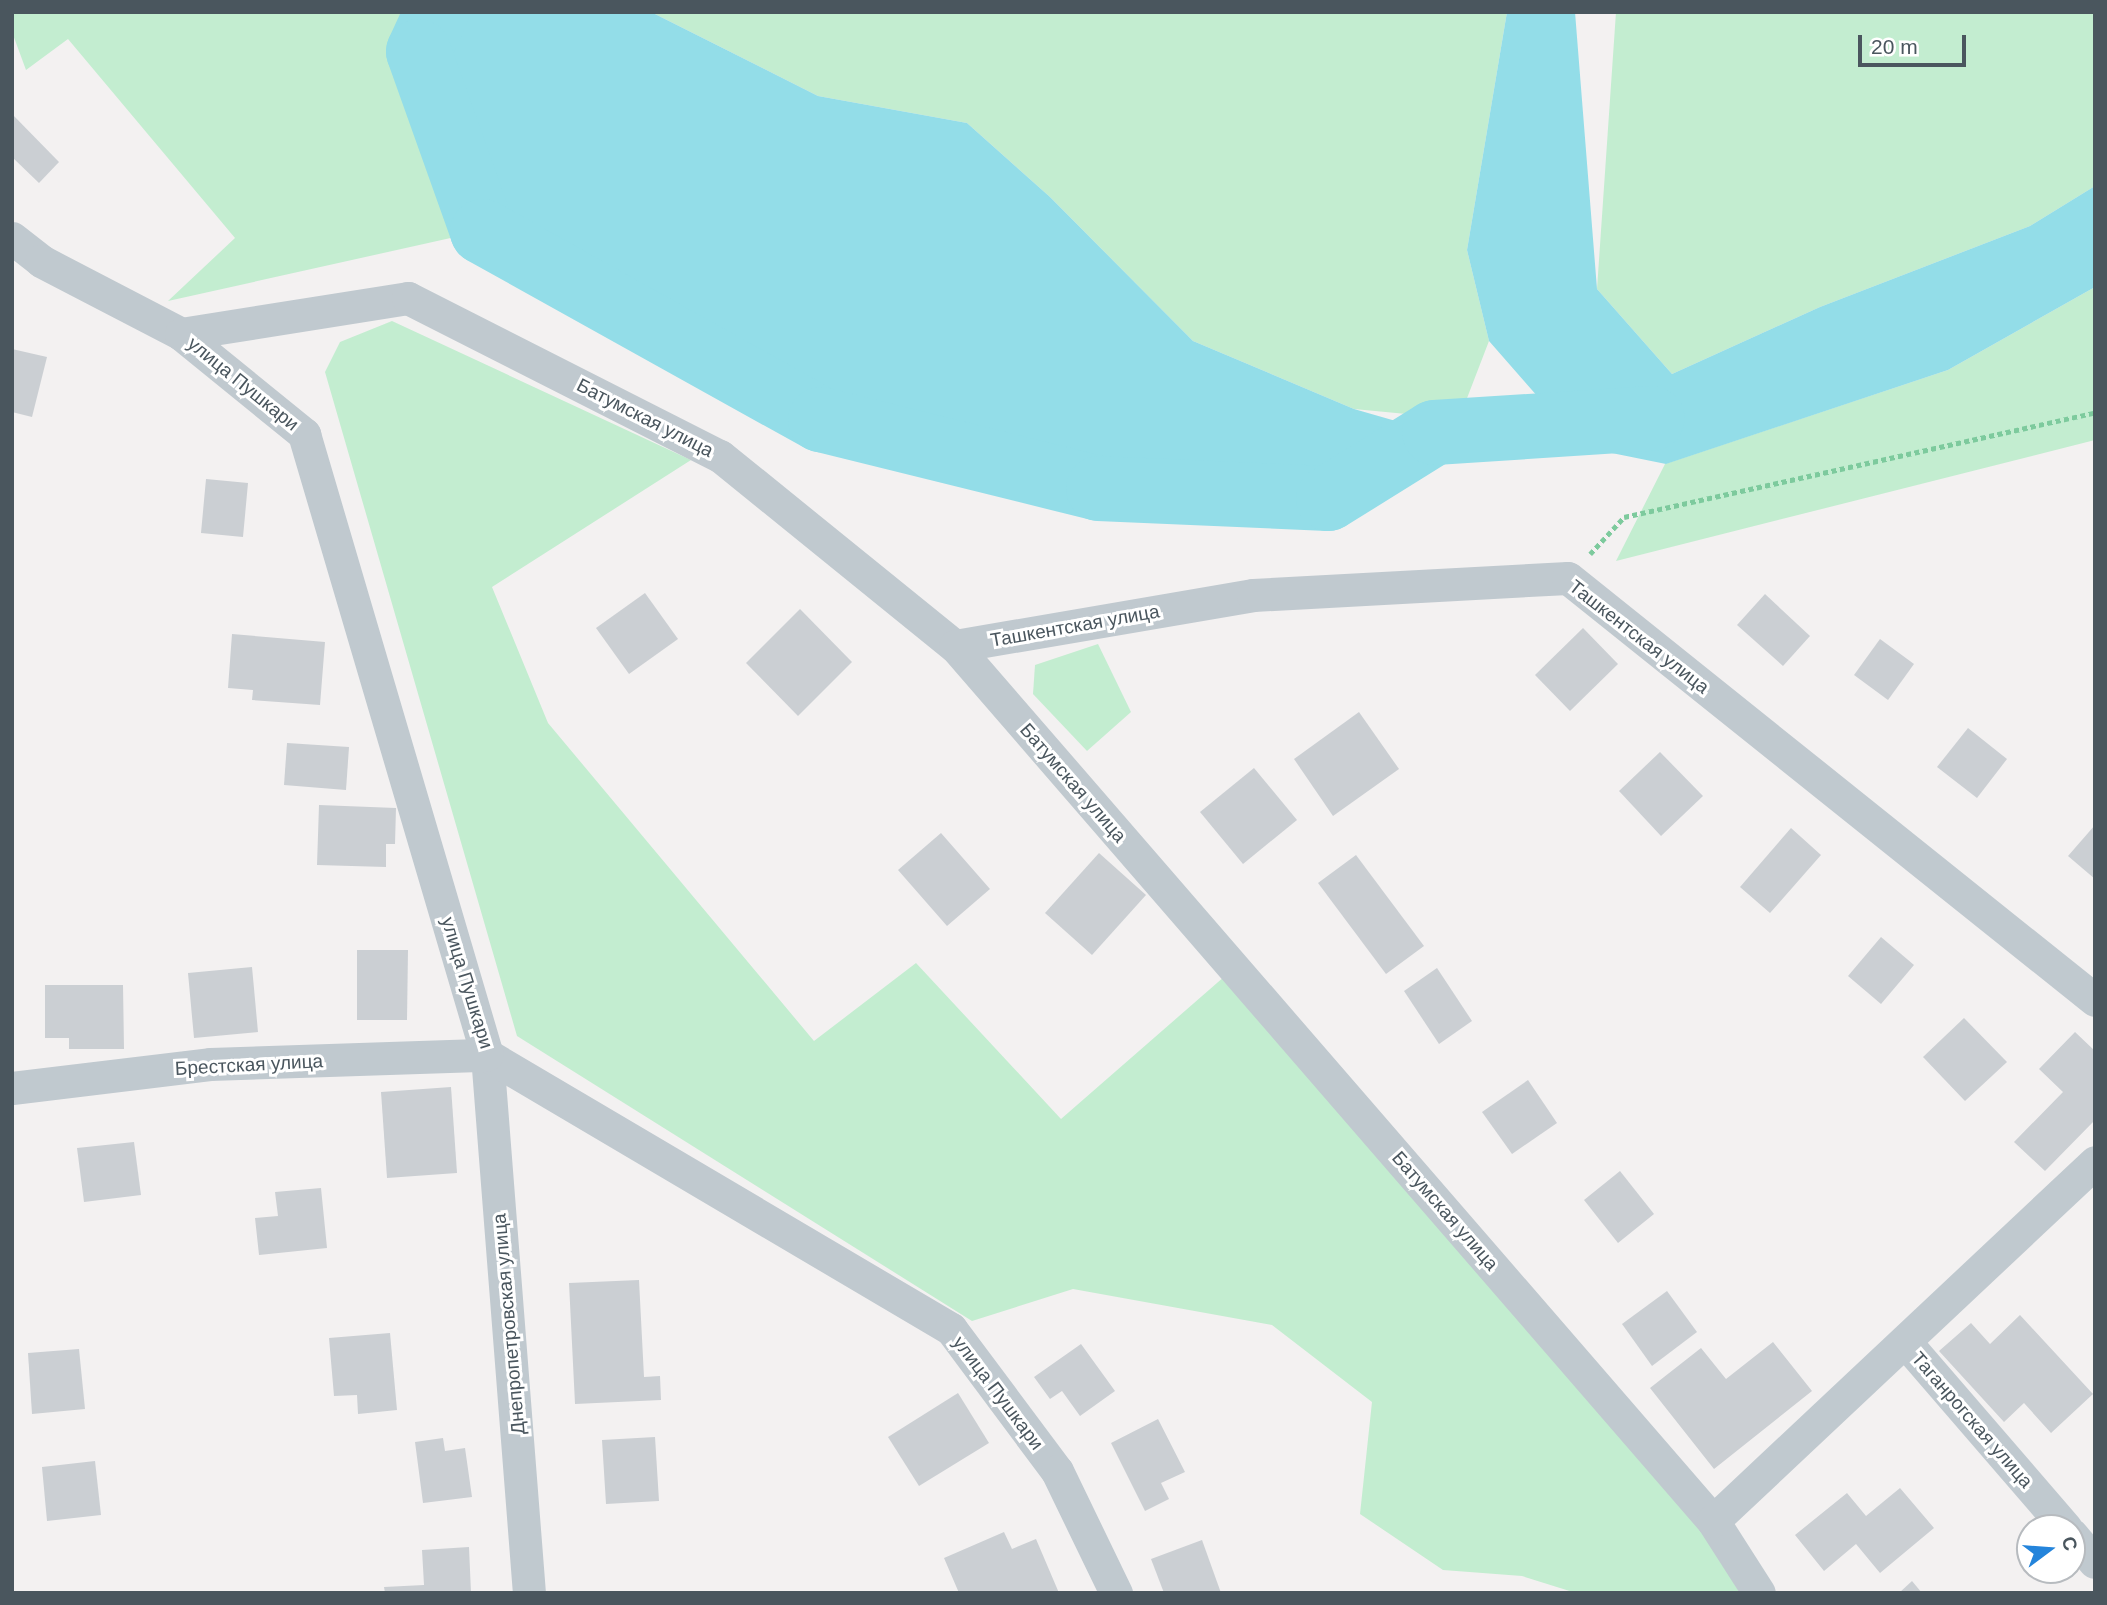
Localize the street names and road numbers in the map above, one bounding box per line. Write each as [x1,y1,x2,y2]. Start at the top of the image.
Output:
street label: улица Пушкари [183,332,303,436]
street label: Батумская улица [573,374,717,462]
street label: Ташкентская улица [1565,575,1713,699]
street label: Ташкентская улица [989,600,1161,652]
street label: Батумская улица [1015,719,1131,847]
street label: улица Пушкари [436,914,498,1052]
street label: Брестская улица [174,1050,324,1080]
street label: Батумская улица [1387,1147,1503,1275]
street label: Днепропетровская улица [488,1212,530,1436]
street label: улица Пушкари [948,1332,1048,1454]
street label: Таганрогская улица [1907,1347,2037,1493]

